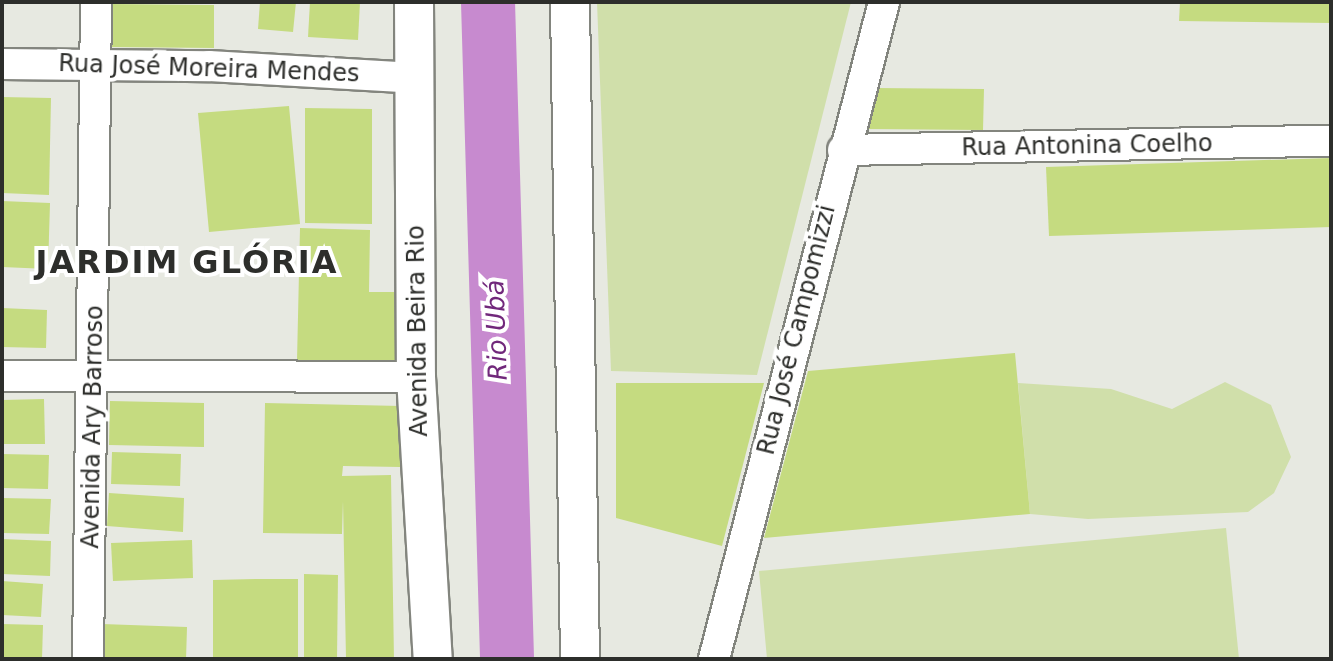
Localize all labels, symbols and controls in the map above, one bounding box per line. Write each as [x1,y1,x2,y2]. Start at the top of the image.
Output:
street label: Rua José Moreira Mendes [58,49,360,89]
street label: Rua Antonina Coelho [961,129,1213,163]
street label: Rua José Campomizzi [752,202,842,458]
street label: Avenida Beira Rio [402,225,434,437]
district label: JARDIM GLÓRIA [36,243,338,281]
water label: Rio Ubá [480,279,514,381]
street label: Avenida Ary Barroso [76,305,110,549]

